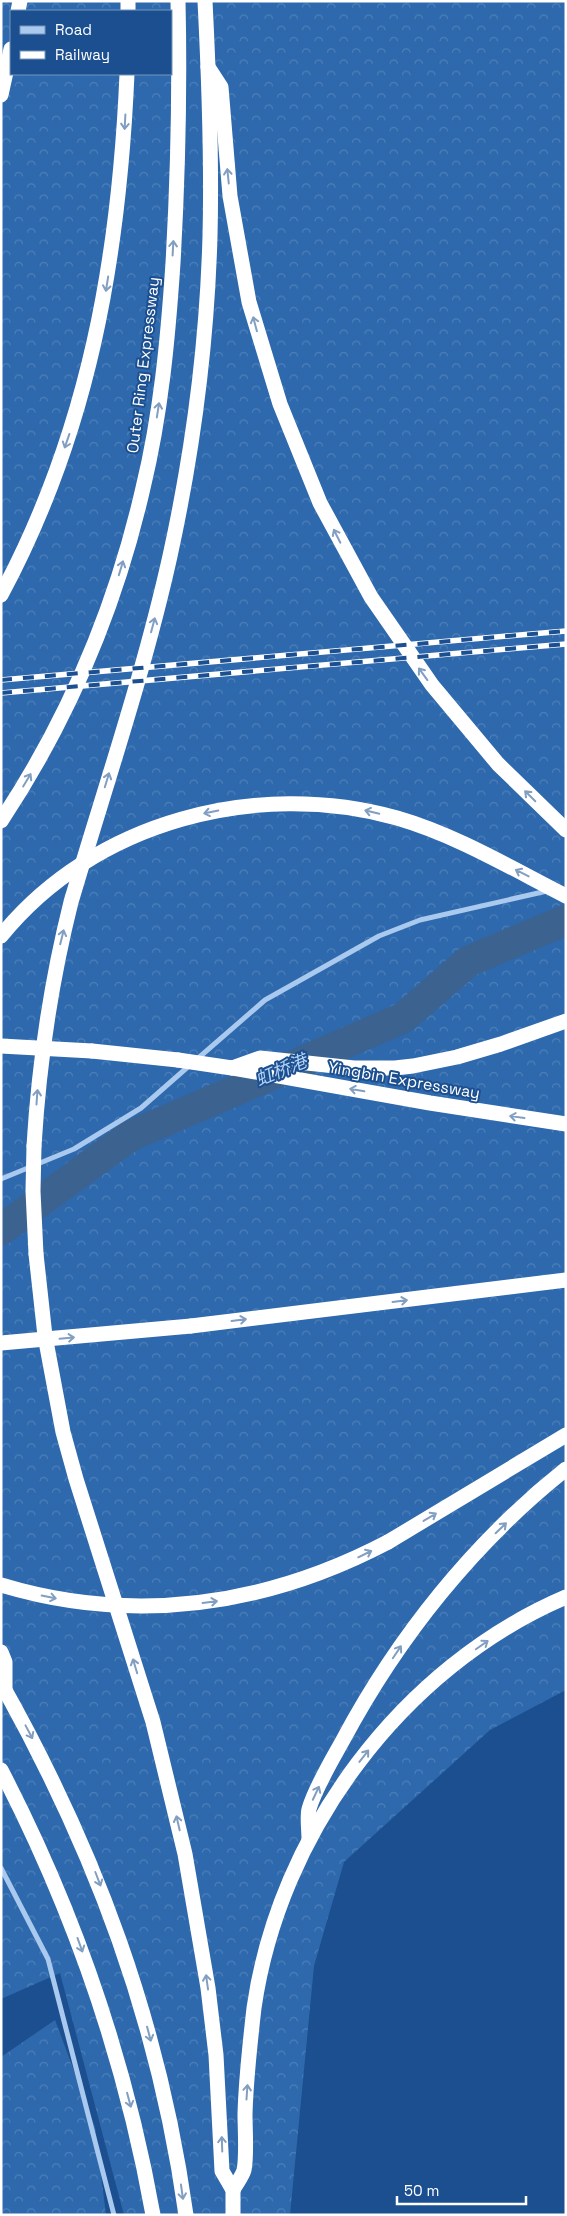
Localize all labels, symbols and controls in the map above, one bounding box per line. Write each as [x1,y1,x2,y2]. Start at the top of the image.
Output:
legend [10,10,172,75]
text: Road [55,20,92,39]
text: Railway [55,45,110,64]
one-way arrow [120,114,130,130]
one-way arrow [223,168,233,184]
one-way arrow [169,240,178,256]
one-way arrow [102,276,112,292]
street label: Outer Ring Expressway [122,276,164,454]
one-way arrow [250,316,260,332]
one-way arrow [153,402,163,418]
one-way arrow [62,433,71,448]
one-way arrow [332,529,341,544]
one-way arrow [117,560,127,576]
one-way arrow [149,617,158,633]
one-way arrow [418,668,429,681]
one-way arrow [22,773,32,787]
one-way arrow [103,773,113,789]
one-way arrow [524,790,536,802]
one-way arrow [365,807,381,816]
one-way arrow [204,808,220,817]
one-way arrow [515,868,530,878]
one-way arrow [58,929,67,945]
water label: 虹桥港 [252,1048,313,1091]
street label: Yingbin Expressway [326,1056,482,1104]
one-way arrow [350,1085,366,1094]
one-way arrow [32,1089,42,1105]
one-way arrow [510,1112,526,1122]
one-way arrow [392,1295,408,1305]
one-way arrow [231,1315,247,1325]
one-way arrow [59,1333,75,1343]
one-way arrow [422,1512,436,1522]
one-way arrow [495,1522,507,1534]
one-way arrow [357,1549,372,1558]
one-way arrow [40,1593,56,1603]
one-way arrow [202,1596,218,1606]
one-way arrow [475,1640,489,1650]
one-way arrow [392,1646,402,1660]
one-way arrow [130,1658,140,1674]
one-way arrow [24,1725,34,1740]
one-way arrow [359,1749,369,1763]
one-way arrow [312,1786,322,1801]
one-way arrow [173,1815,182,1831]
one-way arrow [94,1872,103,1887]
one-way arrow [76,1936,85,1952]
one-way arrow [202,1975,212,1991]
one-way arrow [145,2025,154,2041]
one-way arrow [242,2084,251,2100]
one-way arrow [125,2091,134,2107]
one-way arrow [217,2136,226,2152]
scale bar [397,2174,526,2206]
text: 50 m [404,2181,439,2200]
one-way arrow [178,2184,188,2200]

